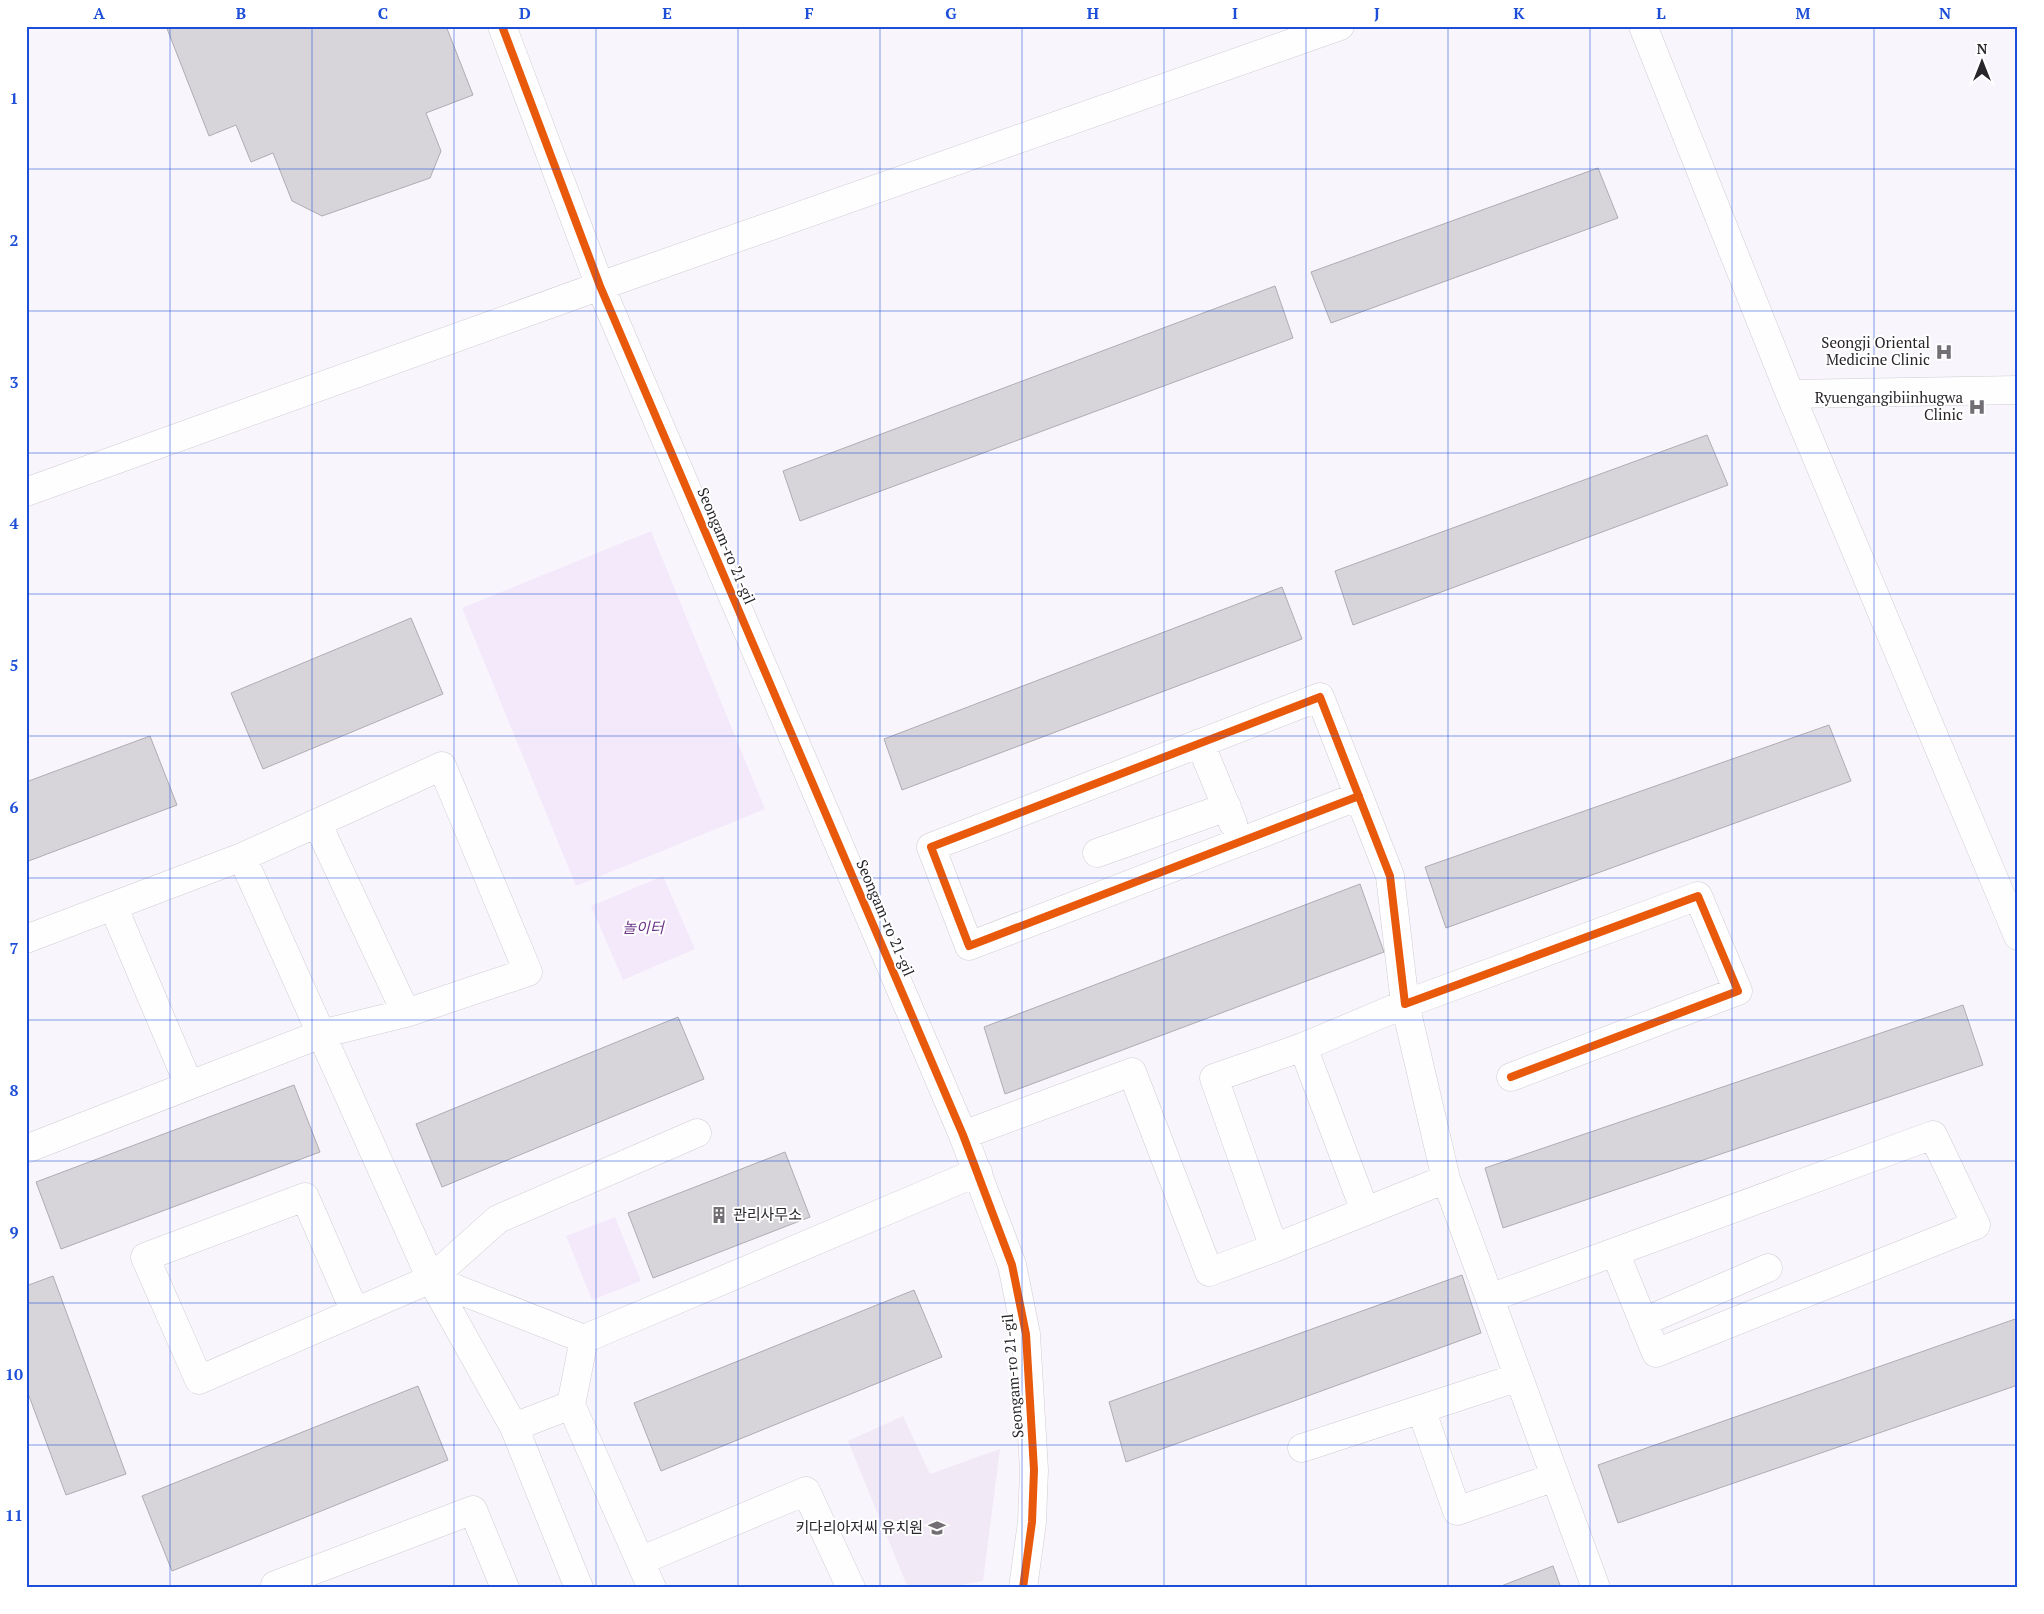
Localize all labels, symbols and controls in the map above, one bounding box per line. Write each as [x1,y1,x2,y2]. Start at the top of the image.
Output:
text: A [93,2,105,24]
text: B [236,2,246,24]
text: C [378,2,388,24]
text: D [519,2,531,24]
text: E [662,2,672,24]
text: F [804,2,814,24]
text: G [945,2,957,24]
text: H [1087,2,1099,24]
text: I [1232,2,1238,24]
text: J [1374,2,1380,24]
text: K [1513,2,1525,24]
text: L [1656,2,1666,24]
text: M [1796,2,1811,24]
text: N [1939,2,1951,24]
north arrow [1956,38,2006,88]
text: N [1977,39,1988,58]
text: 1 [9,87,19,109]
text: 2 [9,229,19,251]
place label: Seongji Oriental Medicine Clinic [1821,332,1930,369]
hospital icon: Seongji Oriental Medicine Clinic [1934,342,1954,362]
text: 3 [9,371,19,393]
place label: Ryuengangibiinhugwa Clinic [1815,387,1963,424]
hospital icon: Ryuengangibiinhugwa Clinic [1967,397,1987,417]
street label: Seongam-ro 21-gil [693,484,760,607]
text: 4 [9,512,19,534]
text: 5 [9,654,19,676]
text: 6 [9,796,19,818]
street label: Seongam-ro 21-gil [852,856,919,979]
park label: 놀이터 [622,917,666,937]
text: 7 [9,937,19,959]
text: 8 [9,1079,19,1101]
place label: 관리사무소 [733,1204,802,1224]
building icon: 관리사무소 [709,1205,729,1225]
text: 9 [9,1221,19,1243]
street label: Seongam-ro 21-gil [997,1313,1027,1439]
text: 10 [5,1363,23,1385]
text: 11 [5,1504,23,1526]
place label: 키다리아저씨 유치원 [795,1517,923,1537]
school or university icon: 키다리아저씨 유치원 [927,1518,947,1538]

